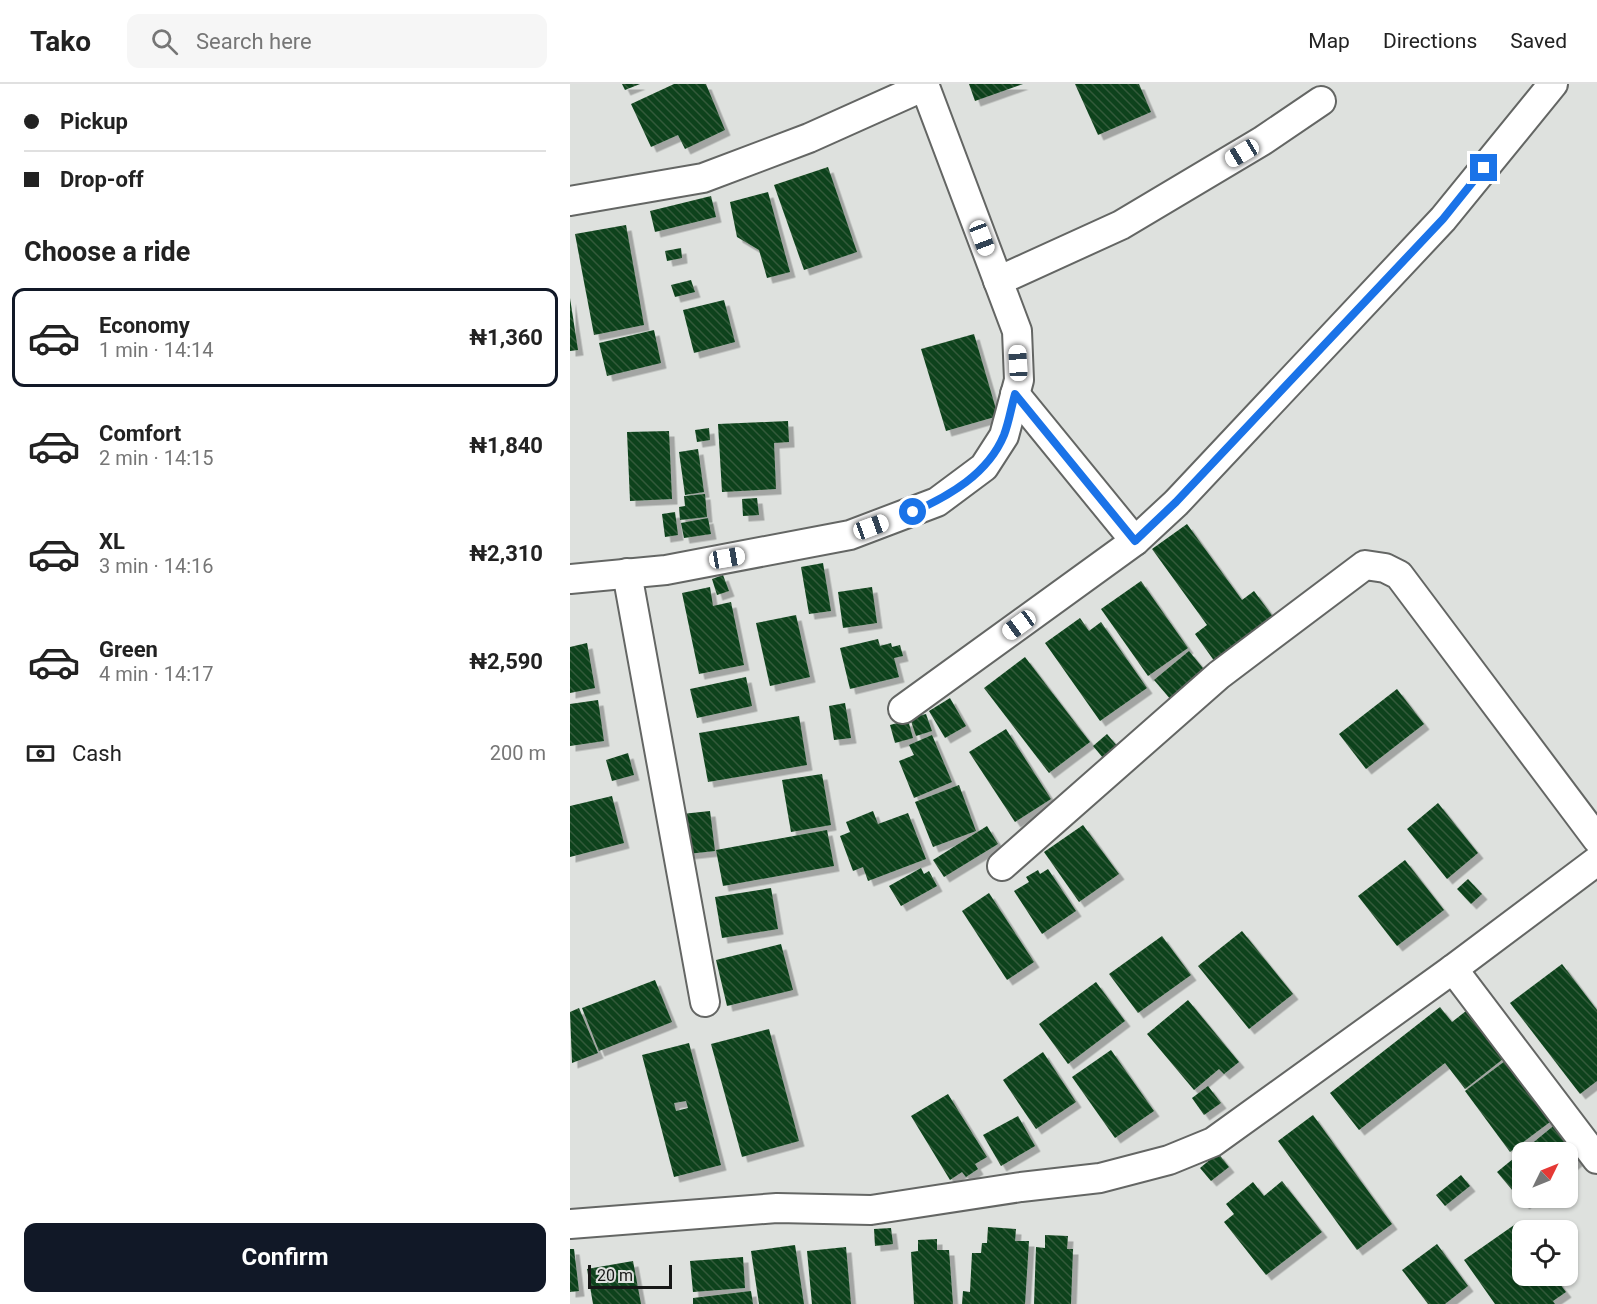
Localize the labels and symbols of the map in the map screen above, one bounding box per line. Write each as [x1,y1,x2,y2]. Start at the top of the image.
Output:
car [1222,136,1262,170]
route end [1470,154,1497,181]
car [967,218,997,258]
car [1008,345,1028,381]
route start [899,498,926,525]
car [851,512,891,542]
car [708,546,746,570]
car [999,607,1039,643]
north arrow [1512,1142,1578,1208]
scale bar [588,1262,672,1290]

